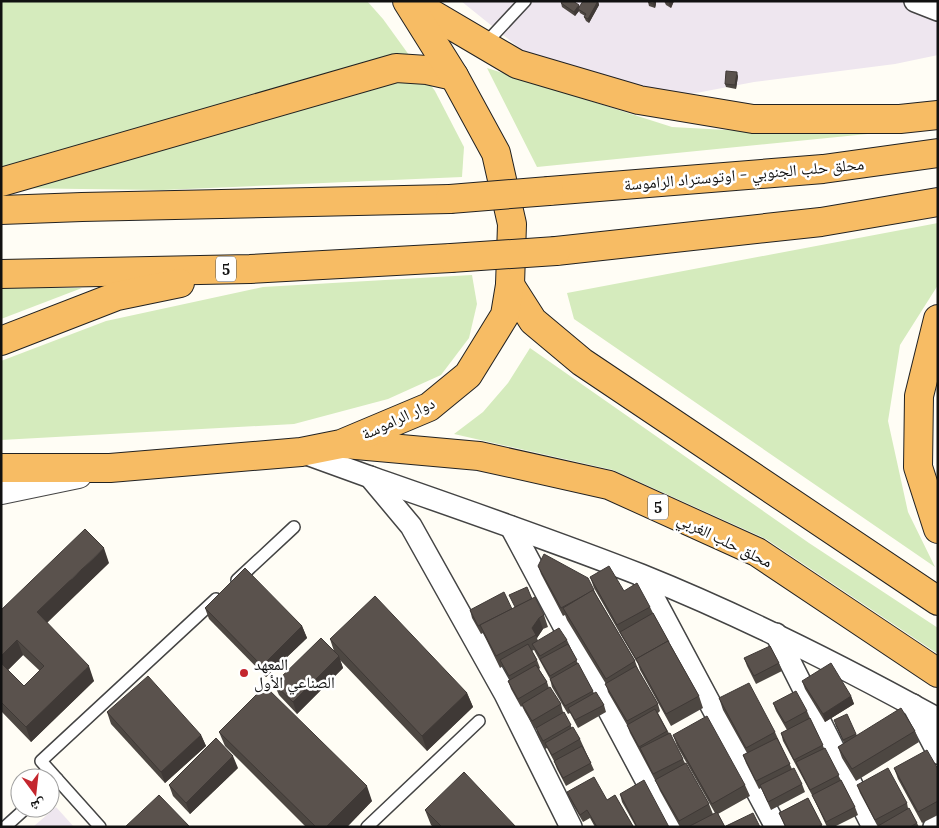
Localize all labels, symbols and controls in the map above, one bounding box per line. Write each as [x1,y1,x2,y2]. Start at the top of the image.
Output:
street label: محلق حلب الجنوبي - اوتوستراد الراموسة [623,154,865,198]
road number: 5 [216,256,236,282]
street label: دوار الراموسة [358,392,438,444]
road number: 5 [648,494,668,520]
street label: محلق حلب الغربي [673,508,776,574]
place label: المعهد الصناعي الأول [254,654,335,695]
marker: المعهد الصناعي الأول [238,667,250,679]
north arrow [10,768,60,818]
text: ش [29,795,48,816]

